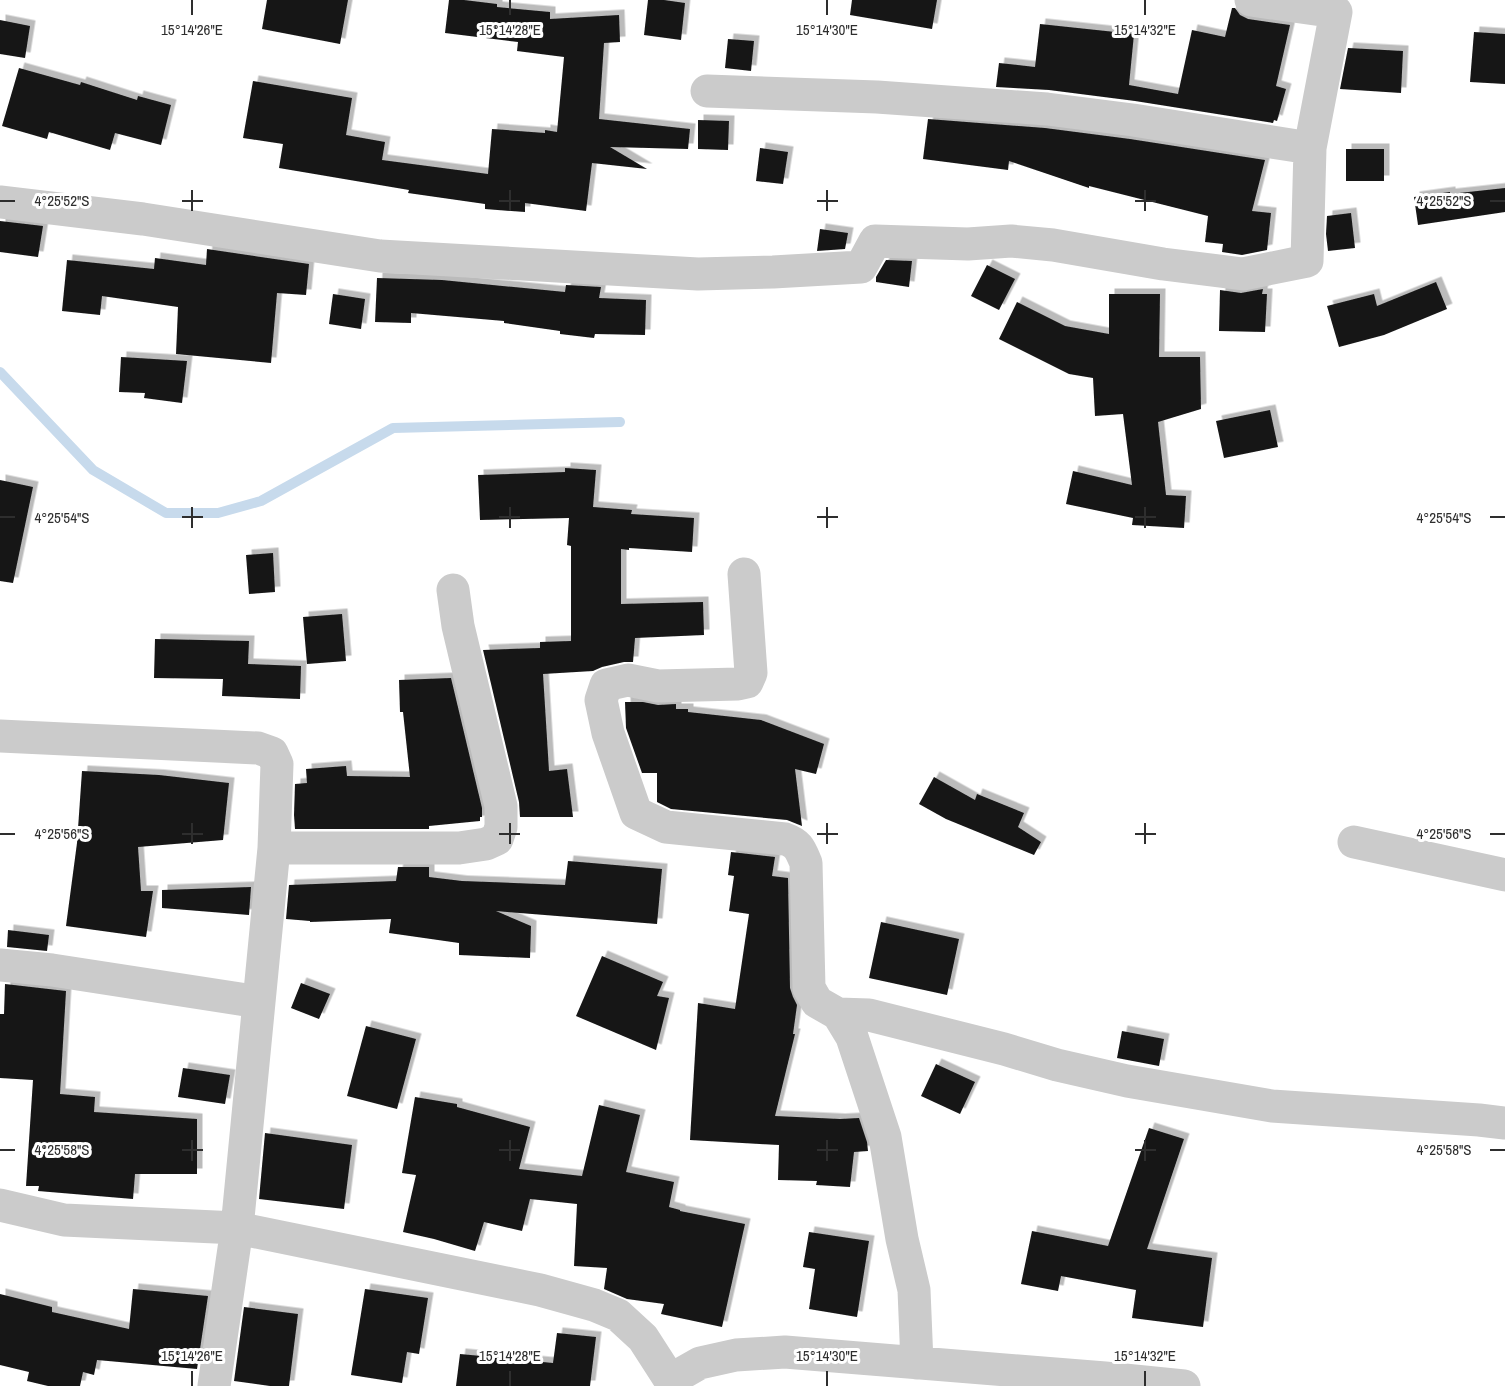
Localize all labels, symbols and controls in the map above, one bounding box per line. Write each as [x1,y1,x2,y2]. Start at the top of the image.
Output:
text: 15°14'26"E [161,19,223,40]
text: 15°14'28"E [479,19,541,40]
text: 15°14'30"E [796,19,858,40]
text: 15°14'32"E [1114,19,1176,40]
text: 4°25'52"S [34,190,90,211]
text: 4°25'52"S [1416,190,1472,211]
text: 4°25'54"S [34,507,90,528]
text: 4°25'54"S [1416,507,1472,528]
text: 4°25'56"S [34,823,90,844]
text: 4°25'56"S [1416,823,1472,844]
text: 4°25'58"S [34,1139,90,1160]
text: 4°25'58"S [1416,1139,1472,1160]
text: 15°14'26"E [161,1345,223,1366]
text: 15°14'28"E [479,1345,541,1366]
text: 15°14'30"E [796,1345,858,1366]
text: 15°14'32"E [1114,1345,1176,1366]

